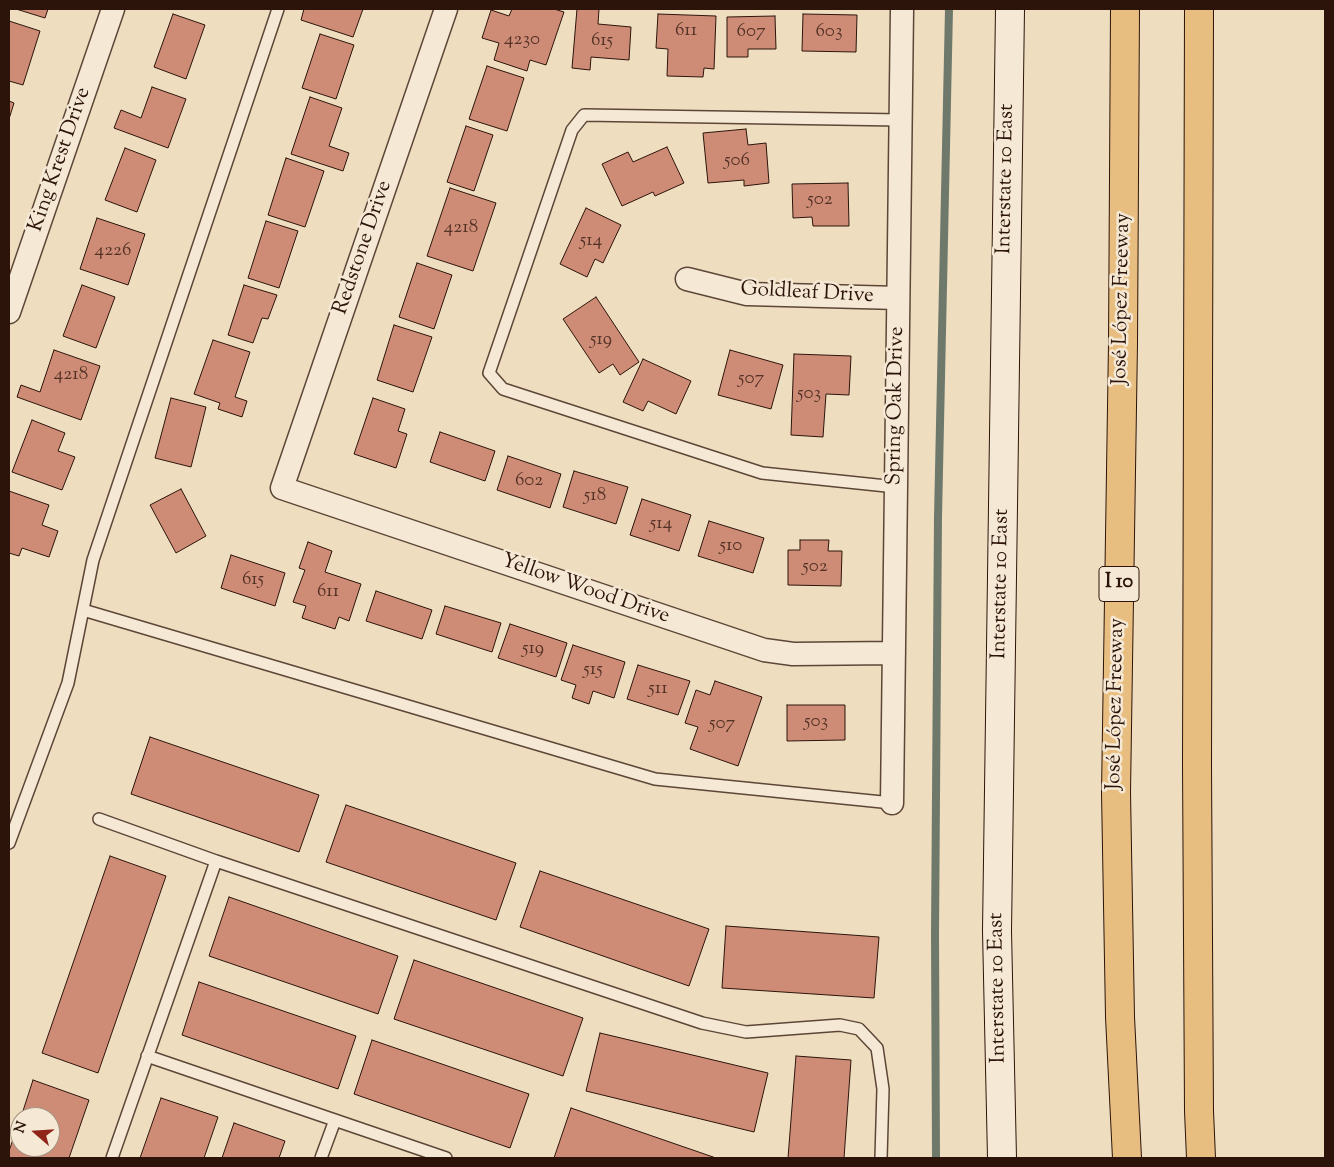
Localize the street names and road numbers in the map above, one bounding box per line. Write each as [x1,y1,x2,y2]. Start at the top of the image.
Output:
street label: King Krest Drive [25,85,97,235]
street label: Interstate 10 East [993,103,1021,255]
street label: Redstone Drive [329,178,399,318]
street label: José López Freeway [1109,213,1137,385]
street label: Goldleaf Drive [740,278,874,310]
street label: Spring Oak Drive [883,326,911,486]
street label: Interstate 10 East [988,508,1016,660]
street label: Yellow Wood Drive [498,549,672,631]
road number: I 10 [1099,566,1139,602]
street label: José López Freeway [1103,618,1131,790]
street label: Interstate 10 East [985,912,1013,1064]

